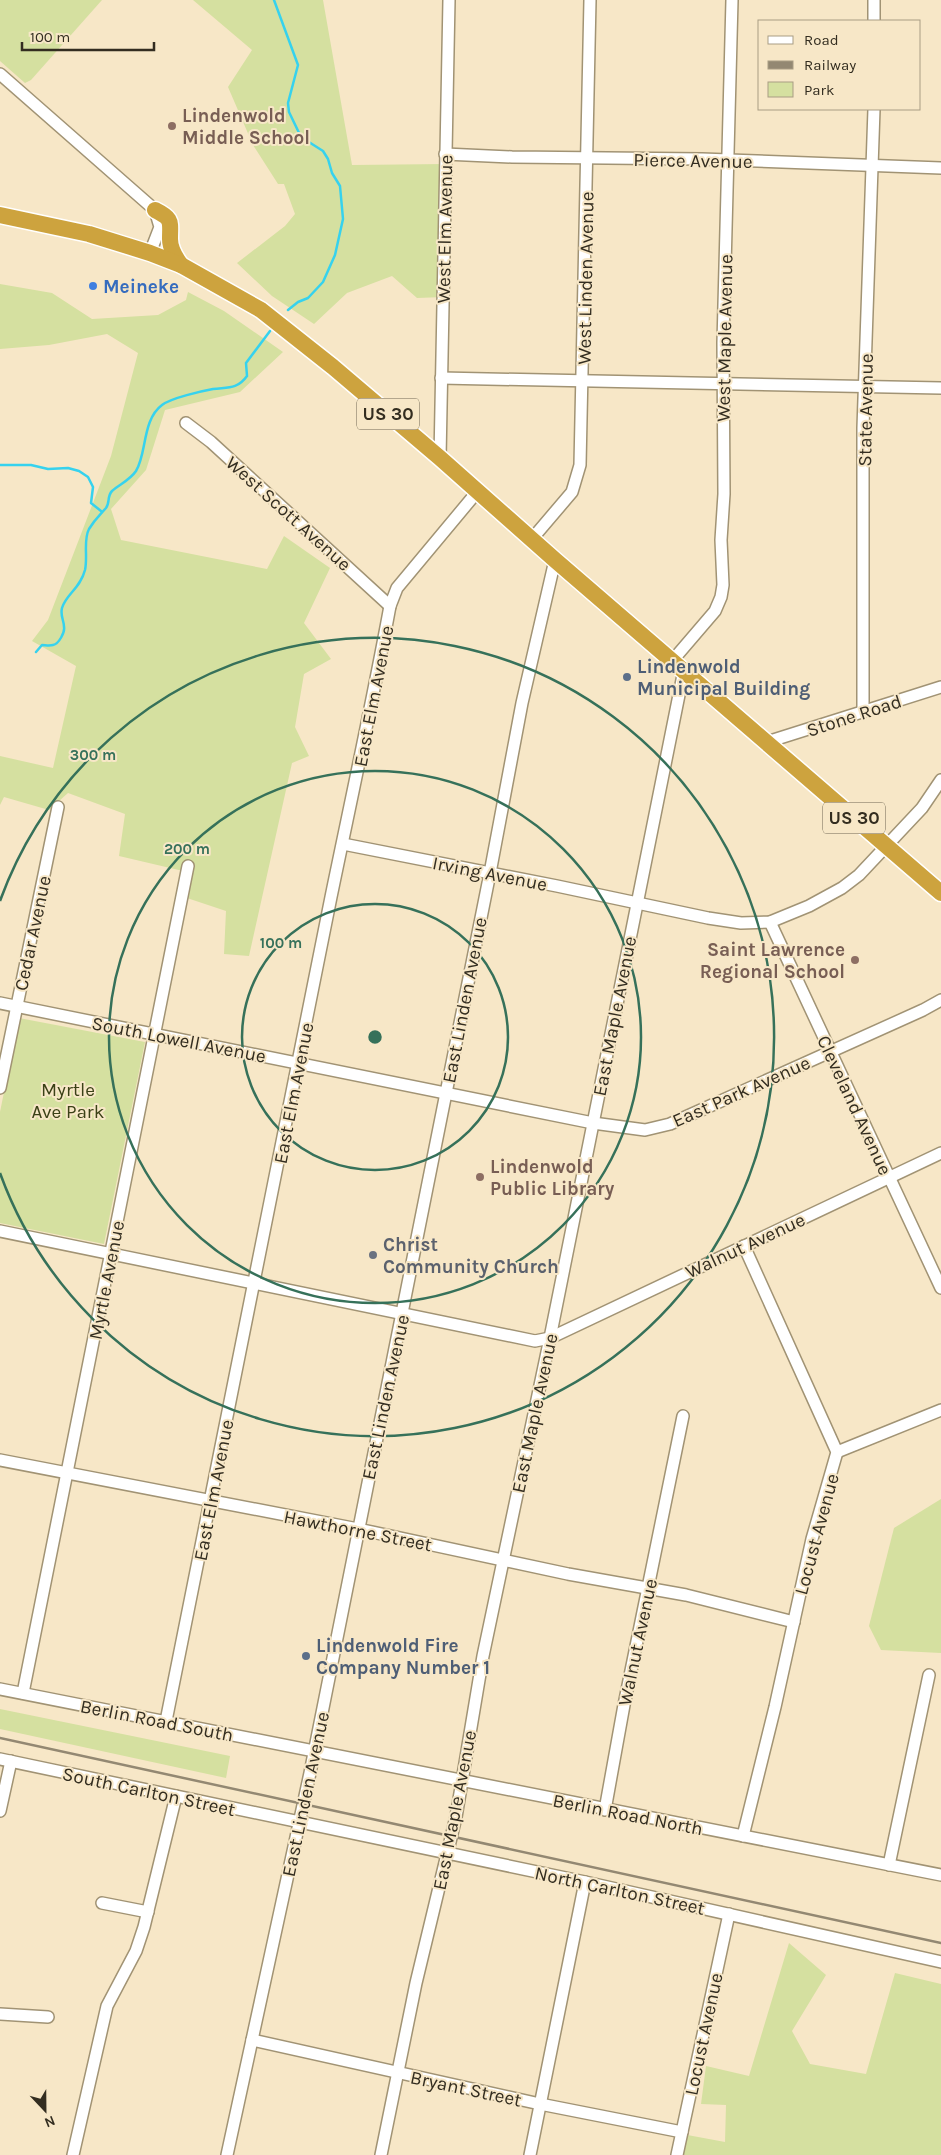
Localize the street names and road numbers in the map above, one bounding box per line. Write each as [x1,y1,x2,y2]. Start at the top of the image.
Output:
street label: Pierce Avenue [633,149,753,173]
street label: West Elm Avenue [433,155,457,303]
street label: West Linden Avenue [573,191,599,365]
street label: West Maple Avenue [713,254,737,422]
street label: State Avenue [854,353,878,467]
road number: US 30 [357,398,419,429]
street label: West Scott Avenue [221,452,355,576]
street label: East Elm Avenue [349,624,398,769]
street label: Stone Road [804,690,905,742]
road number: US 30 [823,802,885,834]
street label: Irving Avenue [430,852,549,896]
street label: Cedar Avenue [10,874,56,993]
street label: East Linden Avenue [438,915,492,1085]
street label: East Maple Avenue [589,934,641,1098]
street label: South Lowell Avenue [90,1012,268,1068]
street label: East Elm Avenue [269,1021,318,1166]
street label: Cleveland Avenue [812,1032,896,1179]
street label: East Park Avenue [669,1052,814,1132]
street label: Walnut Avenue [682,1209,809,1283]
street label: Myrtle Avenue [85,1219,129,1342]
street label: East Linden Avenue [358,1313,414,1482]
street label: East Maple Avenue [507,1331,563,1495]
street label: East Elm Avenue [189,1418,238,1563]
street label: Locust Avenue [790,1471,844,1597]
street label: Hawthorne Street [282,1506,434,1556]
street label: Walnut Avenue [614,1577,662,1708]
street label: Berlin Road South [78,1695,235,1747]
street label: East Linden Avenue [278,1710,334,1879]
street label: East Maple Avenue [429,1728,481,1892]
street label: South Carlton Street [60,1763,237,1821]
street label: Berlin Road North [551,1790,705,1840]
street label: North Carlton Street [533,1862,707,1920]
street label: Locust Avenue [680,1971,728,2098]
street label: Bryant Street [408,2066,523,2112]

